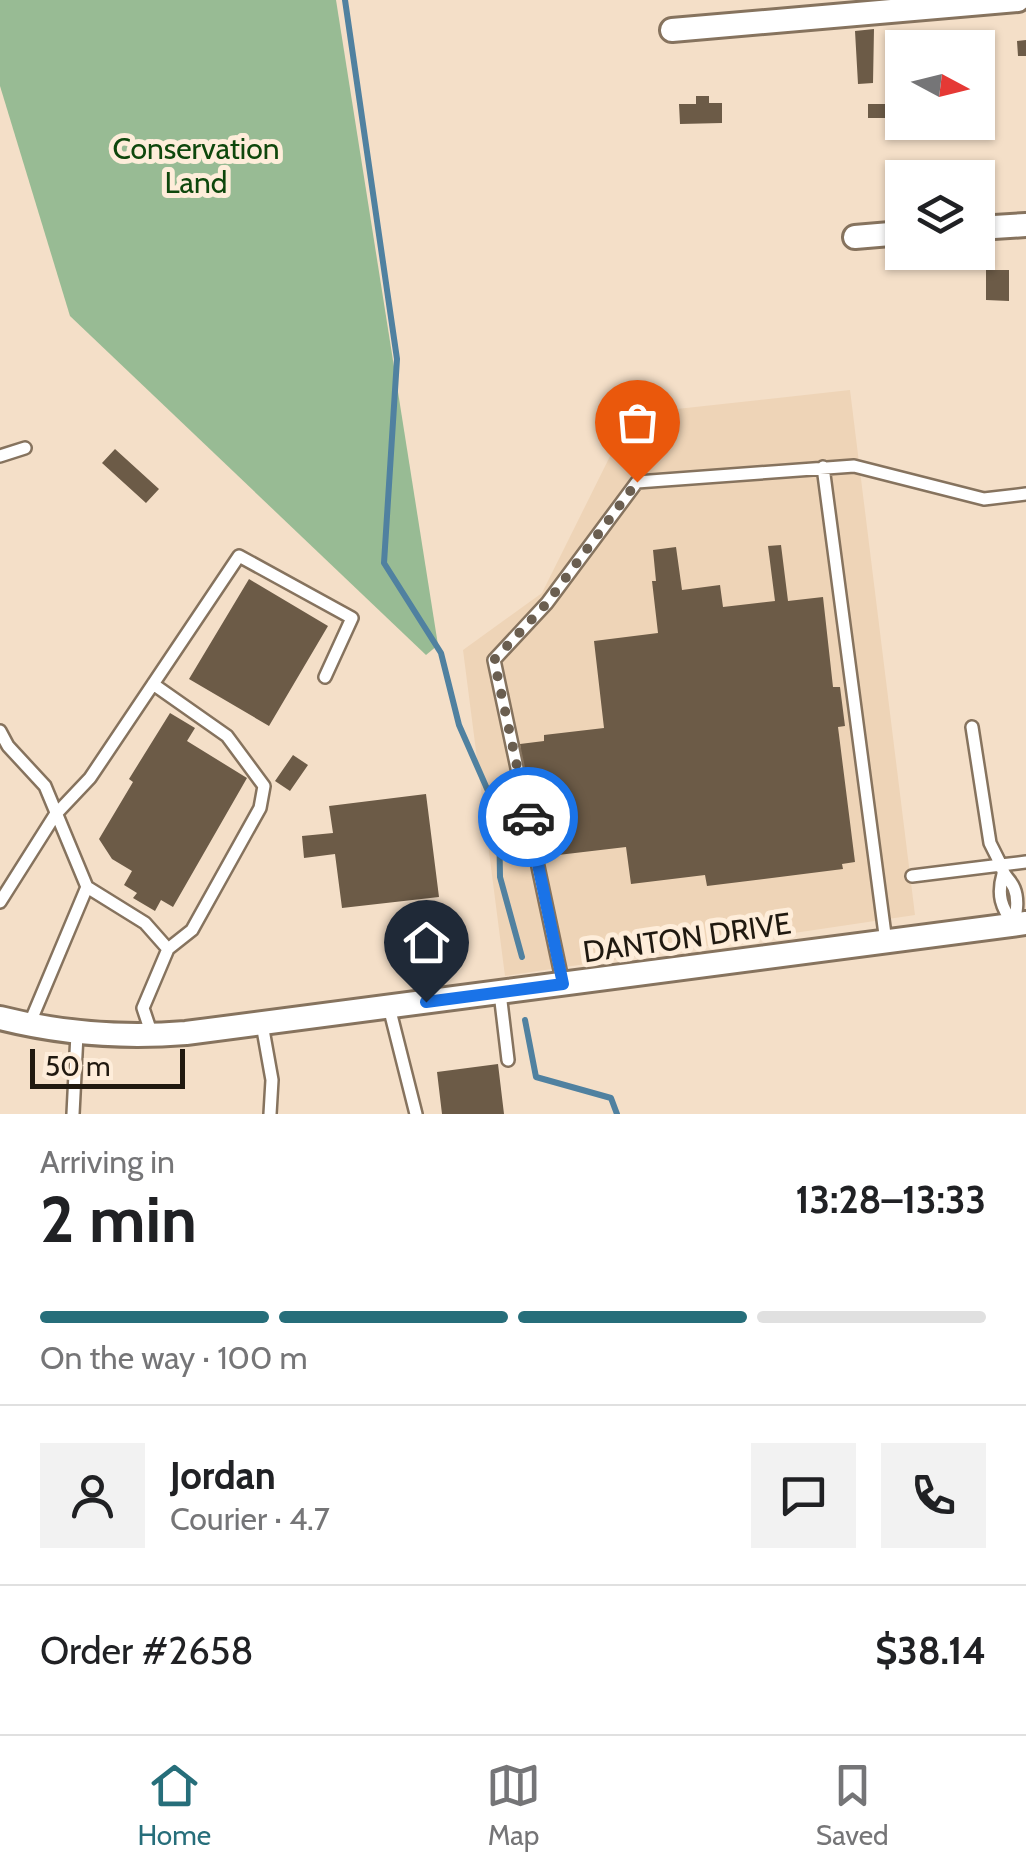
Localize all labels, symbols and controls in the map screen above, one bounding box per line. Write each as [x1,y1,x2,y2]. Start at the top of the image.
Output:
north arrow [885,30,995,140]
map controls [885,30,995,270]
park label: Conservation Land [112,130,280,201]
button: layers [885,160,995,270]
pin [595,380,680,483]
icon: bag [610,395,665,450]
courier [478,767,578,867]
icon: car [501,790,556,845]
pin [384,900,469,1003]
street label: DANTON DRIVE [580,905,793,970]
icon: home [399,915,454,970]
scale bar [30,1044,185,1088]
text: 50 m [45,1049,111,1083]
text: Arriving in [40,1142,175,1181]
text: 13:28–13:33 [796,1176,986,1223]
text: 2 min [40,1179,197,1258]
text: On the way · 100 m [40,1338,308,1377]
button: person [40,1443,145,1548]
button: chat [751,1443,856,1548]
button: phone [881,1443,986,1548]
text: Jordan [170,1452,276,1499]
text: Courier · 4.7 [170,1499,330,1538]
text: Order #2658 [40,1627,253,1674]
text: $38.14 [875,1627,986,1674]
tab: Home [137,1758,211,1852]
tab: Map [486,1758,541,1852]
tab: Saved [816,1758,889,1852]

